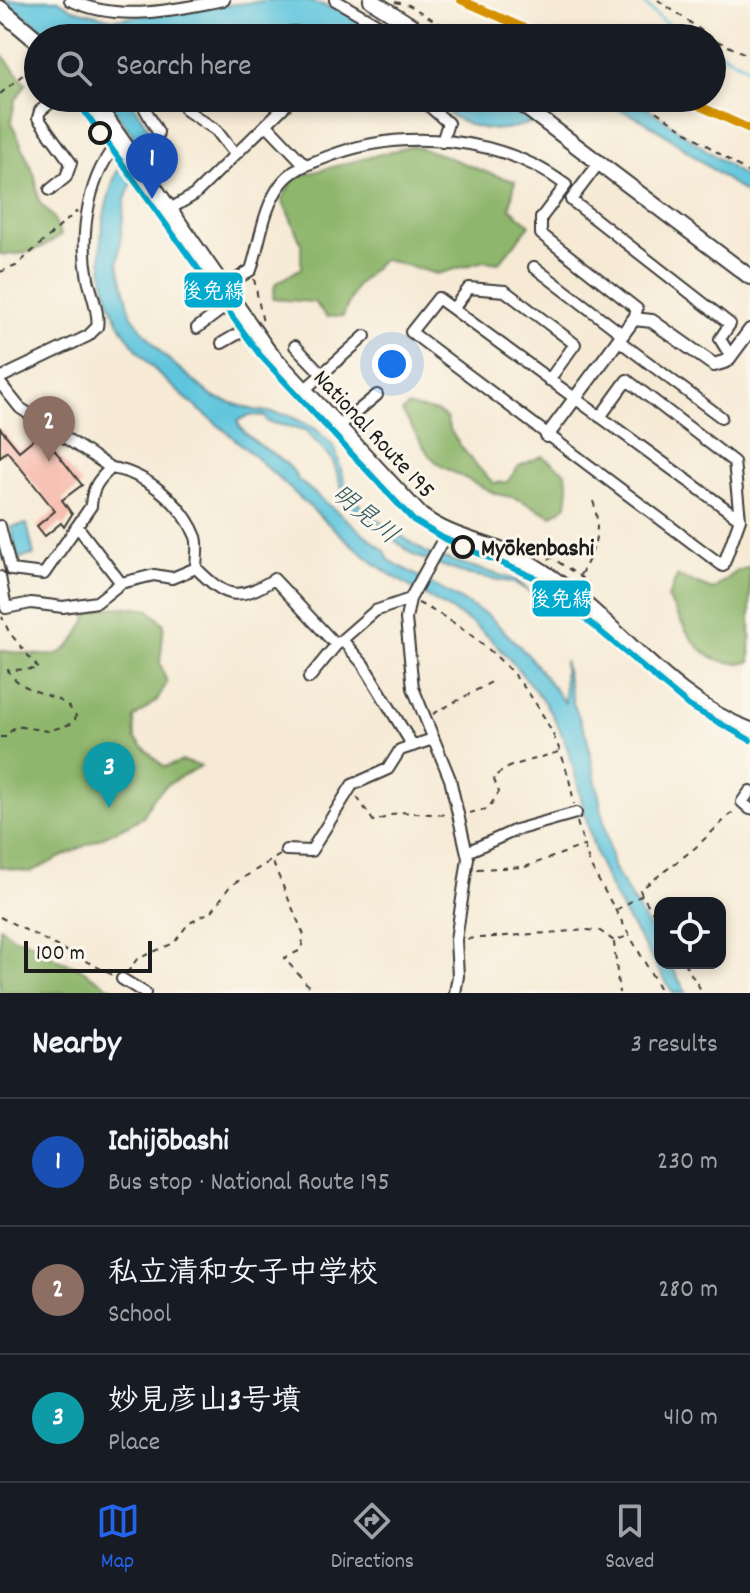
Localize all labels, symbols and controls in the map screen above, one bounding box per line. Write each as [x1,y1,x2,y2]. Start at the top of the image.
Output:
search box [24,24,726,112]
icon: search [52,46,96,90]
text: Search here [116,47,252,90]
unlabelled marker [89,122,111,144]
pin: 1 [126,133,178,199]
line badge: 後免線 [183,271,244,309]
text: 後免線 [180,278,246,309]
your location [372,344,412,384]
street label: National Route 195 [304,363,442,507]
pin: 2 [23,396,75,462]
water label: 明見川 [322,477,406,555]
place label: Myōkenbashi [481,533,595,567]
marker: Myōkenbashi [452,536,474,558]
line badge: 後免線 [531,579,592,618]
text: 後免線 [528,586,594,617]
pin: 3 [83,742,135,808]
map controls [654,897,726,969]
button: locate [654,897,726,969]
scale bar [24,937,152,973]
text: 100 m [36,939,85,970]
text: Nearby [32,1021,121,1070]
text: 3 results [631,1027,718,1064]
text: Ichijōbashi [108,1122,229,1165]
text: 1 [55,1144,61,1181]
text: 230 m [657,1144,718,1181]
text: Bus stop · National Route 195 [108,1165,390,1202]
text: 私立清和女子中学校 [108,1254,378,1297]
text: 2 [52,1272,64,1309]
text: 280 m [658,1272,718,1309]
text: School [108,1297,171,1334]
text: 妙見彦山3号墳 [108,1382,301,1425]
text: 3 [52,1400,64,1437]
text: 410 m [664,1400,718,1437]
text: Place [108,1425,160,1462]
tab: Map [96,1499,140,1578]
tab: Directions [331,1499,414,1578]
tab: Saved [605,1499,654,1578]

